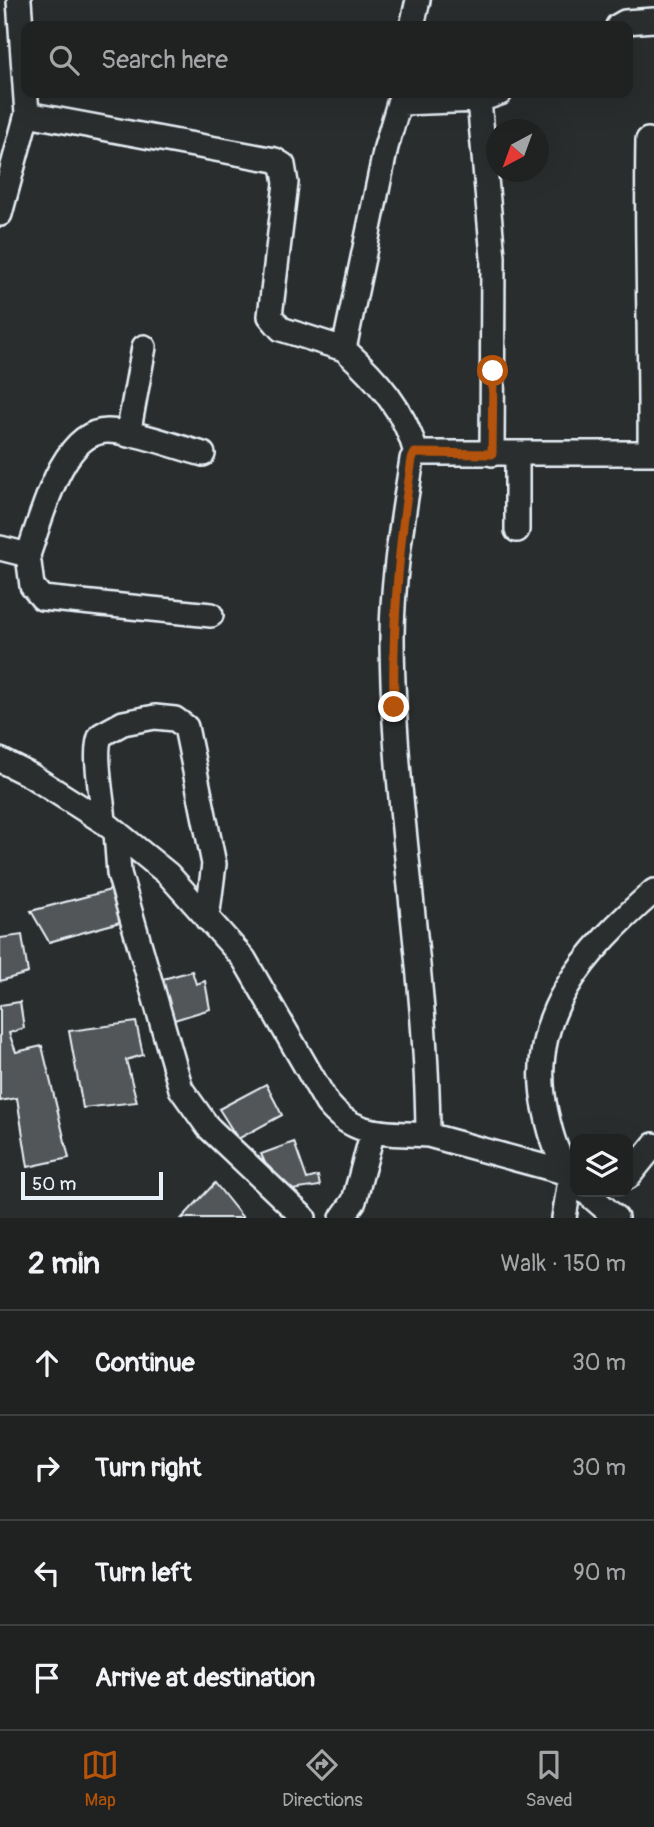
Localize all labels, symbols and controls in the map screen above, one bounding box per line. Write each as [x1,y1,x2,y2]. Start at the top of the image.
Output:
search box [21,21,633,98]
icon: search [45,41,83,79]
text: Search here [101,44,228,76]
north arrow [486,119,549,182]
route start [477,355,508,386]
route end [378,691,409,722]
map controls [570,1134,633,1197]
button: layers [570,1134,633,1197]
scale bar [21,1169,163,1201]
text: 50 m [32,1172,76,1196]
text: 2 min [28,1245,100,1282]
text: Walk · 150 m [501,1249,626,1278]
icon: ahead [28,1344,66,1382]
text: Continue [95,1347,195,1379]
text: 30 m [572,1348,626,1377]
icon: right [28,1449,66,1487]
text: Turn right [95,1452,201,1484]
text: 30 m [572,1453,626,1482]
icon: left [28,1554,66,1592]
text: Turn left [95,1557,191,1589]
text: 90 m [573,1558,626,1587]
icon: arrive [28,1659,66,1697]
text: Arrive at destination [95,1662,315,1694]
tab: Map [81,1746,119,1812]
tab: Directions [282,1746,363,1812]
tab: Saved [525,1746,573,1812]

